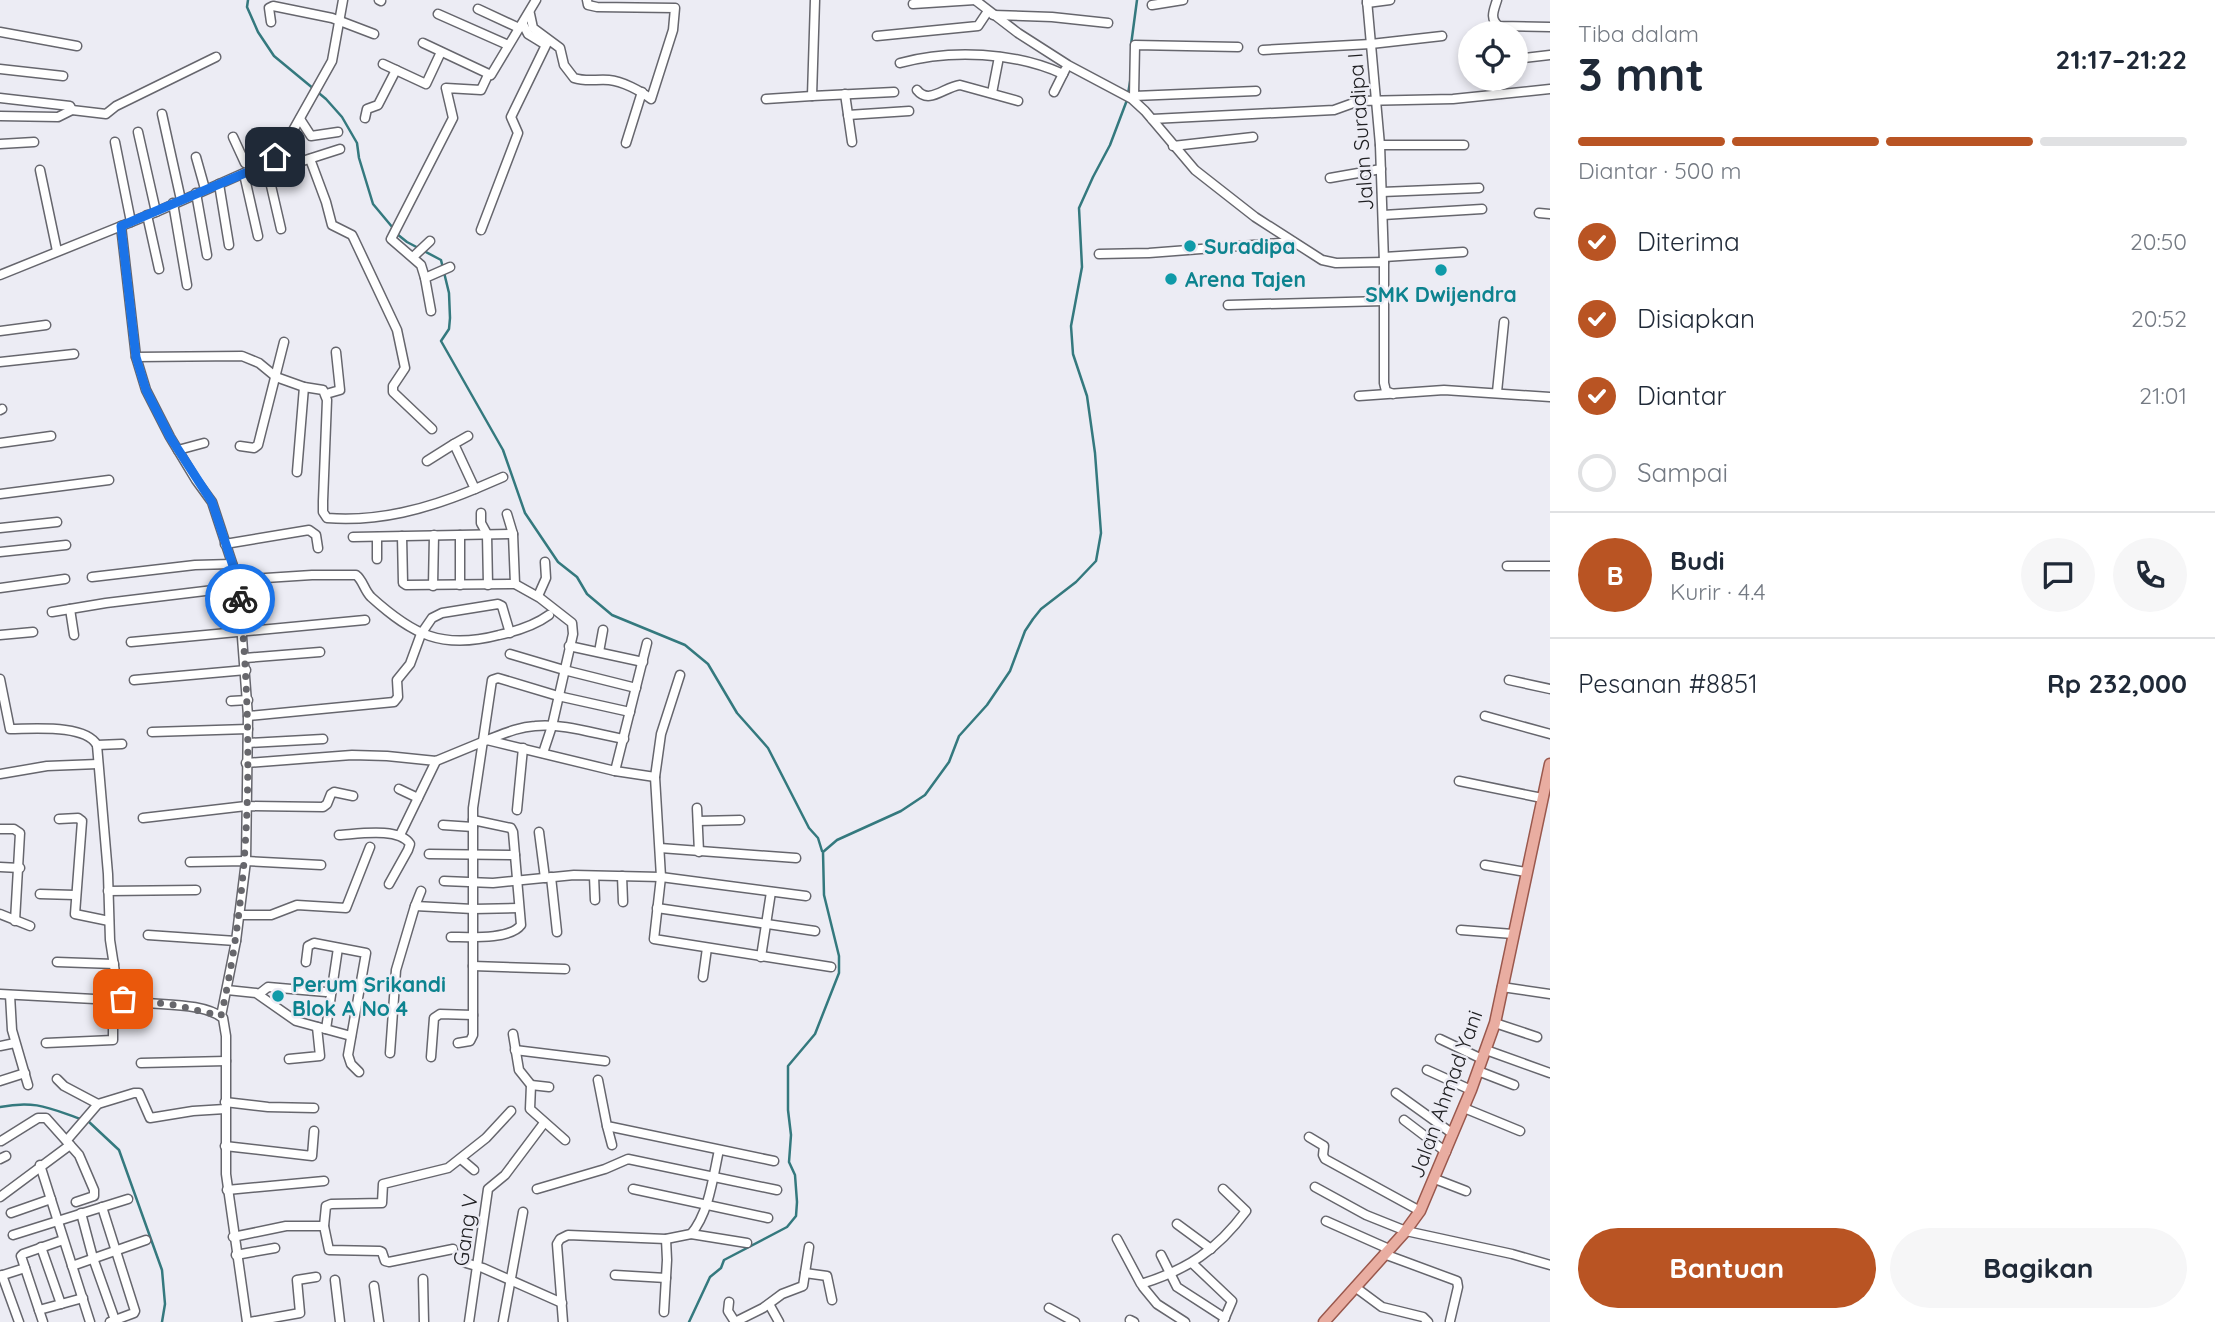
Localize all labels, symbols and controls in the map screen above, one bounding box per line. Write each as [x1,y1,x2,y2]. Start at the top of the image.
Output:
text: Tiba dalam [1578,19,1699,48]
map controls [1458,21,1528,91]
button: locate [1458,21,1528,91]
text: 21:17–21:22 [2056,43,2187,76]
text: 3 mnt [1578,45,1704,103]
street label: Jalan Suradipa I [1342,52,1378,212]
pin [245,127,305,187]
icon: home [256,138,294,176]
text: Diantar · 500 m [1578,156,1741,185]
icon: check [1578,223,1616,261]
text: Diterima [1637,225,1740,258]
text: 20:50 [2130,227,2187,256]
place label: Suradipa [1204,233,1295,259]
marker: Suradipa [1182,238,1198,254]
marker: SMK Dwijendra [1433,262,1449,278]
place label: Arena Tajen [1185,266,1306,292]
marker: Arena Tajen [1163,271,1179,287]
place label: SMK Dwijendra [1365,281,1517,307]
icon: check [1578,300,1616,338]
text: Disiapkan [1637,302,1755,335]
text: 20:52 [2131,304,2187,333]
icon: check [1578,377,1616,415]
text: Diantar [1637,379,1727,412]
text: 21:01 [2139,381,2187,410]
text: Sampai [1637,456,1728,489]
button: chat [2021,538,2095,612]
button: phone [2113,538,2187,612]
text: Budi [1670,544,1725,577]
text: B [1606,559,1624,592]
courier [205,564,275,634]
text: Kurir · 4.4 [1670,577,1766,606]
icon: bike [221,580,259,618]
text: Pesanan #8851 [1578,667,1758,700]
text: Rp 232,000 [2047,667,2187,700]
pin [93,969,153,1029]
place label: Perum Srikandi Blok A No 4 [292,971,446,1021]
icon: bag [104,980,142,1018]
marker: Perum Srikandi Blok A No 4 [270,988,286,1004]
street label: Jalan Ahmad Yani [1403,1007,1487,1181]
street label: Gang V [447,1192,483,1268]
button: Bantuan [1578,1228,1876,1308]
button: Bagikan [1890,1228,2187,1308]

